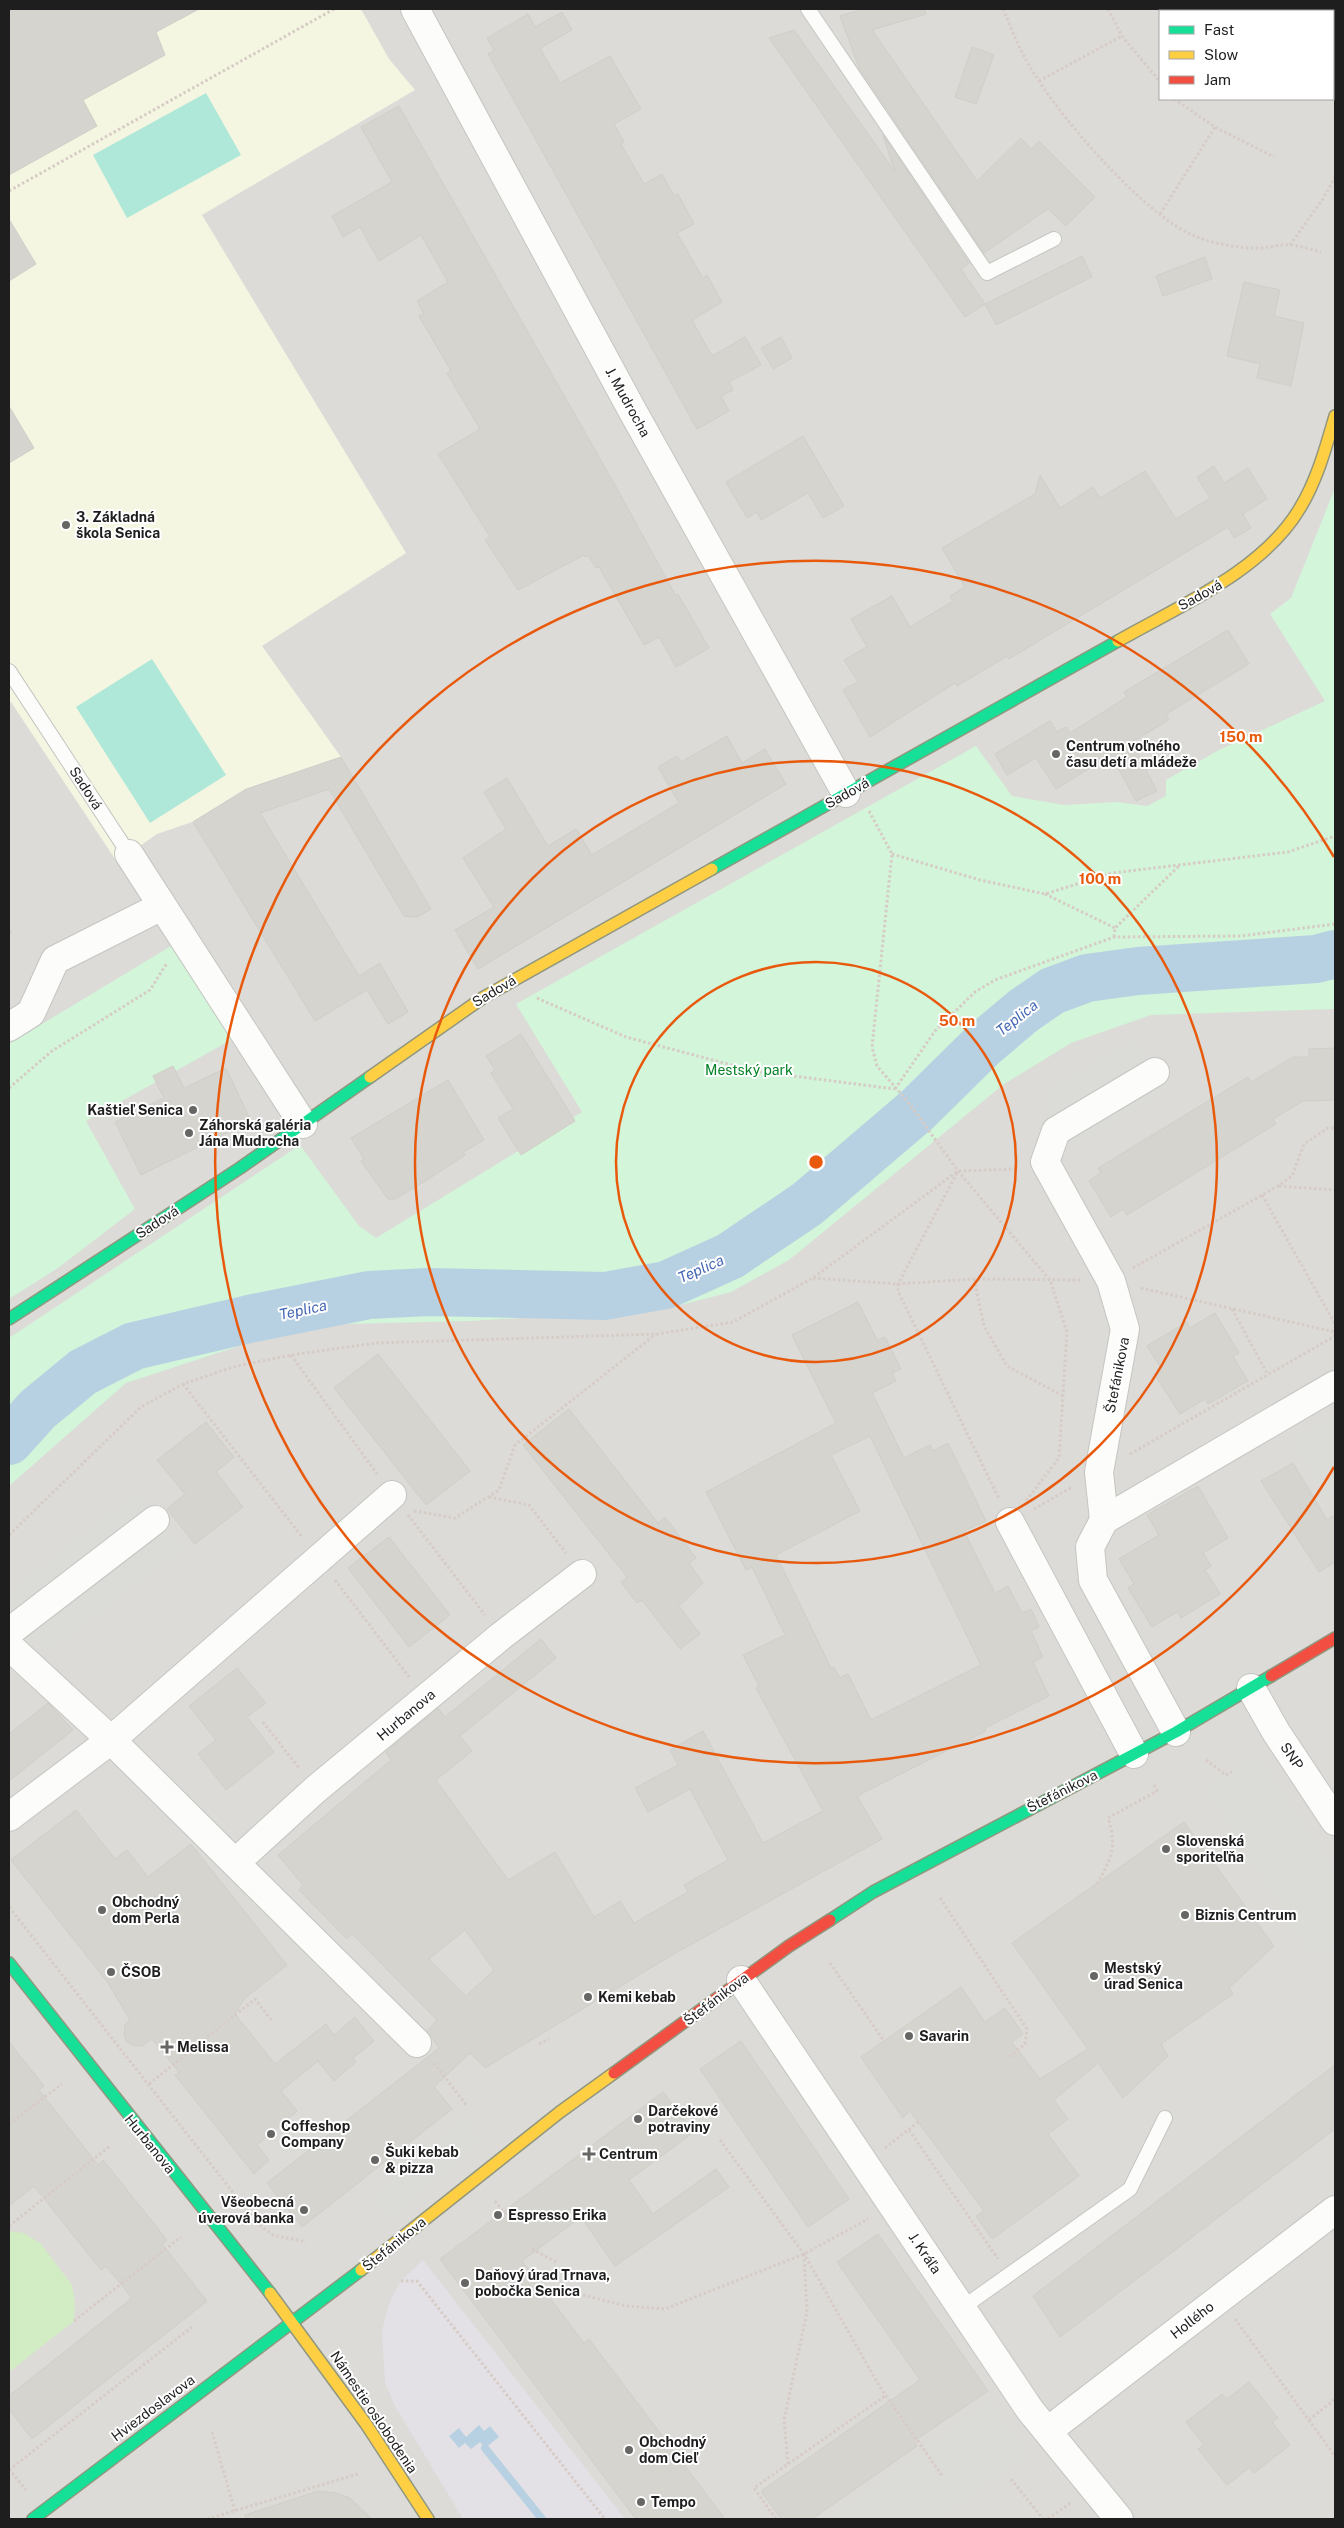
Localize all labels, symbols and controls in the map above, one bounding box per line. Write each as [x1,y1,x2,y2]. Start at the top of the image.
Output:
legend [1159,10,1334,100]
text: Fast [1204,21,1234,38]
text: Slow [1204,46,1239,63]
text: Jam [1204,71,1231,88]
street label: J. Mudrocha [602,364,654,440]
place label: 3. Základná škola Senica [76,509,160,541]
marker: 3. Základná škola Senica [60,519,72,531]
street label: Sadová [1175,576,1225,614]
text: 150 m [1219,728,1263,745]
place label: Centrum voľného času detí a mládeže [1066,738,1197,770]
marker: Centrum voľného času detí a mládeže [1050,748,1062,760]
street label: Sadová [66,764,106,812]
street label: Sadová [822,774,872,812]
text: 100 m [1079,870,1121,887]
street label: Sadová [469,972,519,1010]
water label: Teplica [993,996,1041,1039]
text: 50 m [939,1012,975,1029]
park label: Mestský park [705,1062,793,1078]
place label: Kaštieľ Senica [87,1102,183,1118]
marker: Kaštieľ Senica [187,1104,199,1116]
place label: Záhorská galéria Jána Mudrocha [199,1117,311,1149]
marker: Záhorská galéria Jána Mudrocha [183,1127,195,1139]
centre of rings [807,1153,825,1171]
street label: Sadová [133,1202,181,1242]
water label: Teplica [675,1251,726,1286]
water label: Teplica [278,1296,328,1323]
street label: Štefánikova [1101,1336,1132,1414]
street label: Hurbanova [374,1686,438,1744]
street label: SNP [1277,1740,1307,1772]
street label: Štefánikova [1024,1766,1100,1816]
place label: Slovenská sporiteľňa [1176,1833,1244,1865]
marker: Slovenská sporiteľňa [1160,1843,1172,1855]
place label: Obchodný dom Perla [112,1894,180,1926]
marker: Obchodný dom Perla [96,1904,108,1916]
place label: Biznis Centrum [1195,1907,1296,1923]
marker: Biznis Centrum [1179,1909,1191,1921]
place label: Mestský úrad Senica [1104,1960,1183,1992]
place label: ČSOB [121,1963,161,1980]
marker: ČSOB [105,1966,117,1978]
street label: Štefánikova [680,1969,752,2029]
marker: Mestský úrad Senica [1088,1970,1100,1982]
place label: Kemi kebab [598,1989,676,2005]
marker: Kemi kebab [582,1991,594,2003]
place label: Savarin [919,2028,969,2044]
marker: Savarin [903,2030,915,2042]
place label: Melissa [177,2039,229,2055]
marker: Melissa [161,2041,173,2053]
place label: Darčekové potraviny [648,2103,718,2135]
street label: Hurbanova [121,2111,179,2177]
marker: Darčekové potraviny [632,2113,644,2125]
place label: Coffeshop Company [281,2118,350,2150]
marker: Coffeshop Company [265,2128,277,2140]
place label: Šuki kebab & pizza [385,2143,459,2176]
place label: Centrum [599,2146,658,2162]
marker: Centrum [583,2148,595,2160]
marker: Šuki kebab & pizza [369,2154,381,2166]
place label: Všeobecná úverová banka [198,2194,294,2226]
marker: Všeobecná úverová banka [298,2204,310,2216]
place label: Espresso Erika [508,2207,607,2223]
marker: Espresso Erika [492,2209,504,2221]
street label: Štefánikova [358,2213,429,2274]
street label: J. Kráľa [905,2229,945,2277]
place label: Daňový úrad Trnava, pobočka Senica [475,2267,610,2299]
marker: Daňový úrad Trnava, pobočka Senica [459,2277,471,2289]
street label: Hollého [1167,2298,1217,2342]
street label: Námestie oslobodenia [327,2348,421,2476]
street label: Hviezdoslavova [108,2372,198,2444]
place label: Obchodný dom Cieľ [639,2434,707,2466]
marker: Obchodný dom Cieľ [623,2444,635,2456]
place label: Tempo [651,2494,696,2510]
marker: Tempo [635,2496,647,2508]

